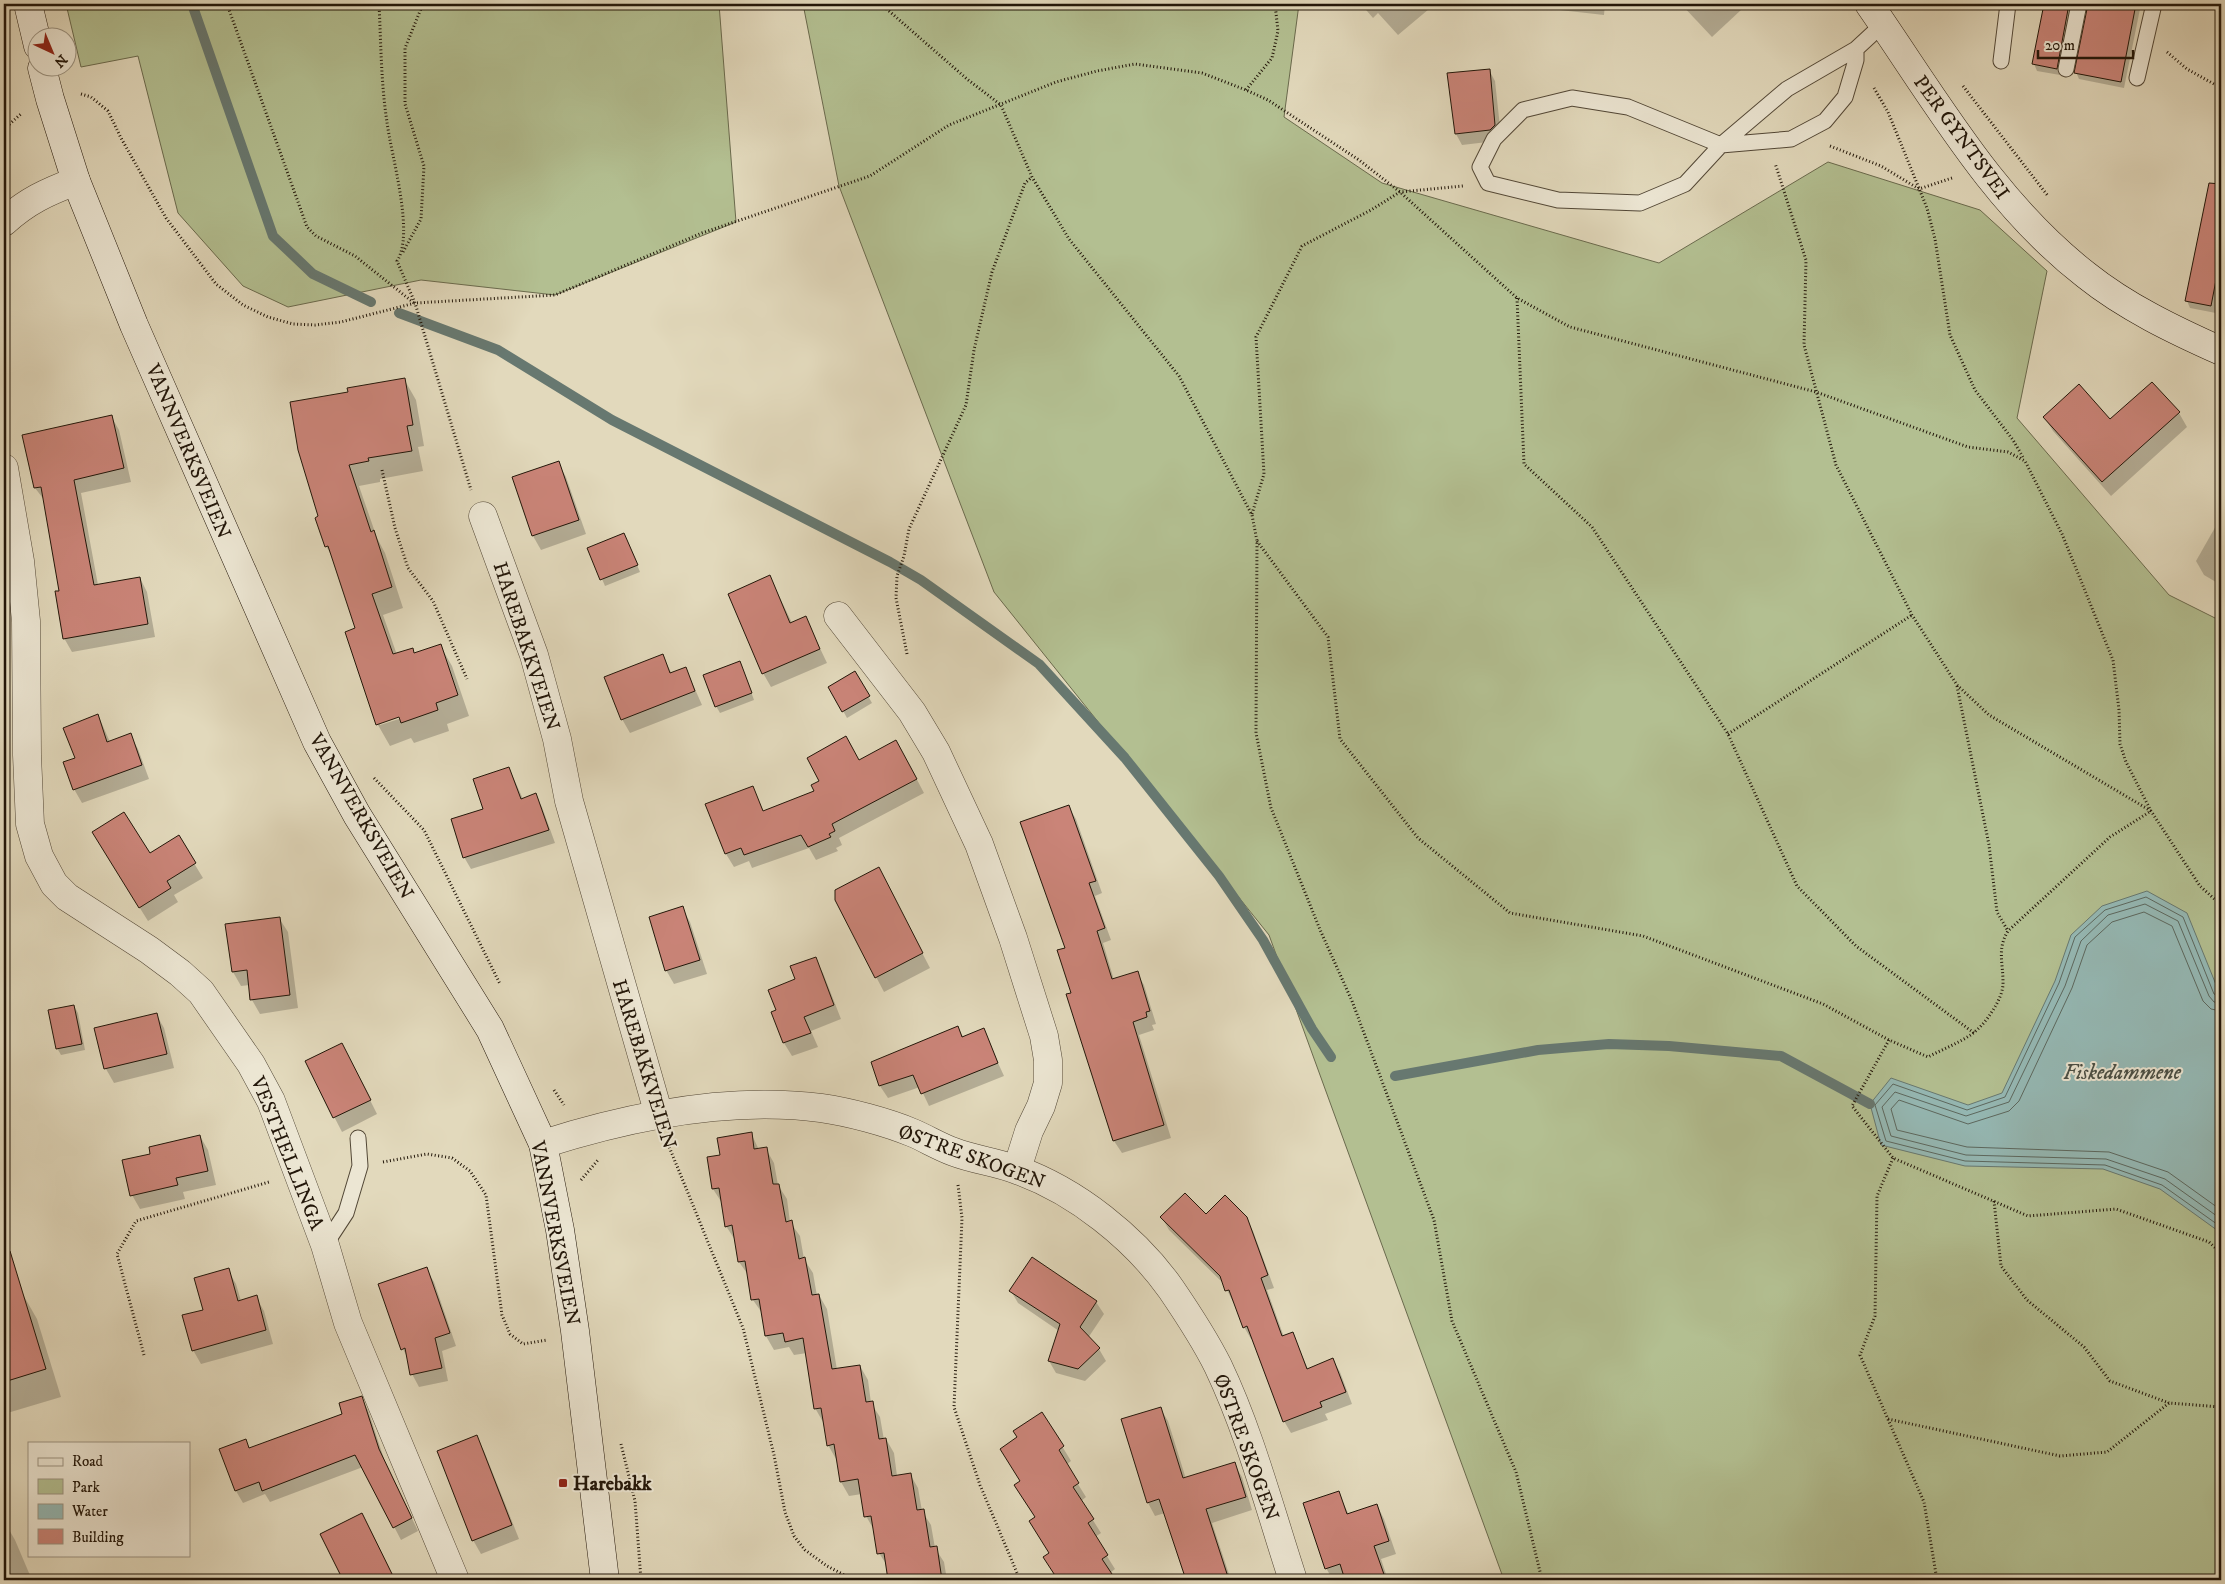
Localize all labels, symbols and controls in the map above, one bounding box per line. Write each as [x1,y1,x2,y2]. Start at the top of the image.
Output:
north arrow [28,28,78,78]
scale bar [2038,28,2132,60]
text: 20 m [2045,36,2075,55]
text: N [50,50,71,71]
street label: PER GYNTSVEI [1907,71,2014,205]
street label: VANNVERKSVEIEN [139,359,236,543]
street label: HAREBAKKVEIEN [486,559,565,734]
street label: VANNVERKSVEIEN [302,728,418,904]
street label: HAREBAKKVEIEN [606,977,681,1152]
water label: Fiskedammene [2063,1060,2182,1086]
street label: VESTHELLINGA [244,1072,329,1234]
street label: ØSTRE SKOGEN [895,1119,1048,1196]
street label: VANNVERKSVEIEN [524,1138,585,1328]
street label: ØSTRE SKOGEN [1207,1371,1284,1524]
legend [28,1442,190,1556]
text: Road [72,1452,104,1471]
place label: Harebakk [573,1472,653,1497]
marker: Harebakk [557,1477,569,1489]
text: Park [72,1478,101,1497]
text: Water [71,1502,108,1521]
text: Building [72,1528,124,1547]

